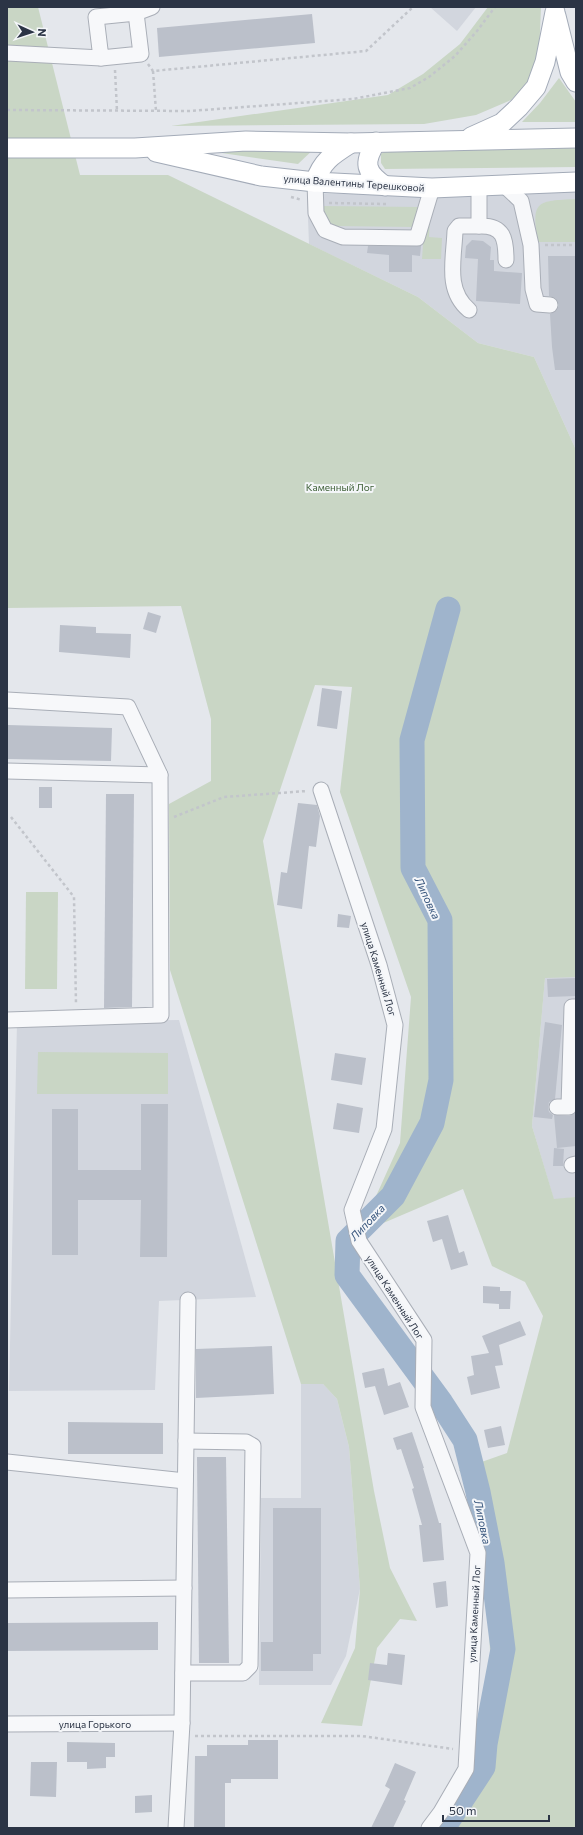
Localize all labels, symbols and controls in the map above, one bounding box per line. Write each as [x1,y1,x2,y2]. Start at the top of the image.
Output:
north arrow [12,12,52,52]
text: N [36,28,49,37]
street label: улица Валентины Терешковой [283,172,425,194]
park label: Каменный Лог [306,481,375,493]
water label: Липовка [412,874,443,921]
street label: улица Каменный Лог [359,921,399,1018]
water label: Липовка [346,1201,387,1243]
street label: улица Каменный Лог [363,1253,427,1342]
water label: Липовка [472,1498,494,1546]
street label: улица Каменный Лог [465,1564,483,1663]
street label: улица Горького [59,1718,131,1730]
scale bar [443,1797,549,1823]
text: 50 m [449,1803,477,1817]

